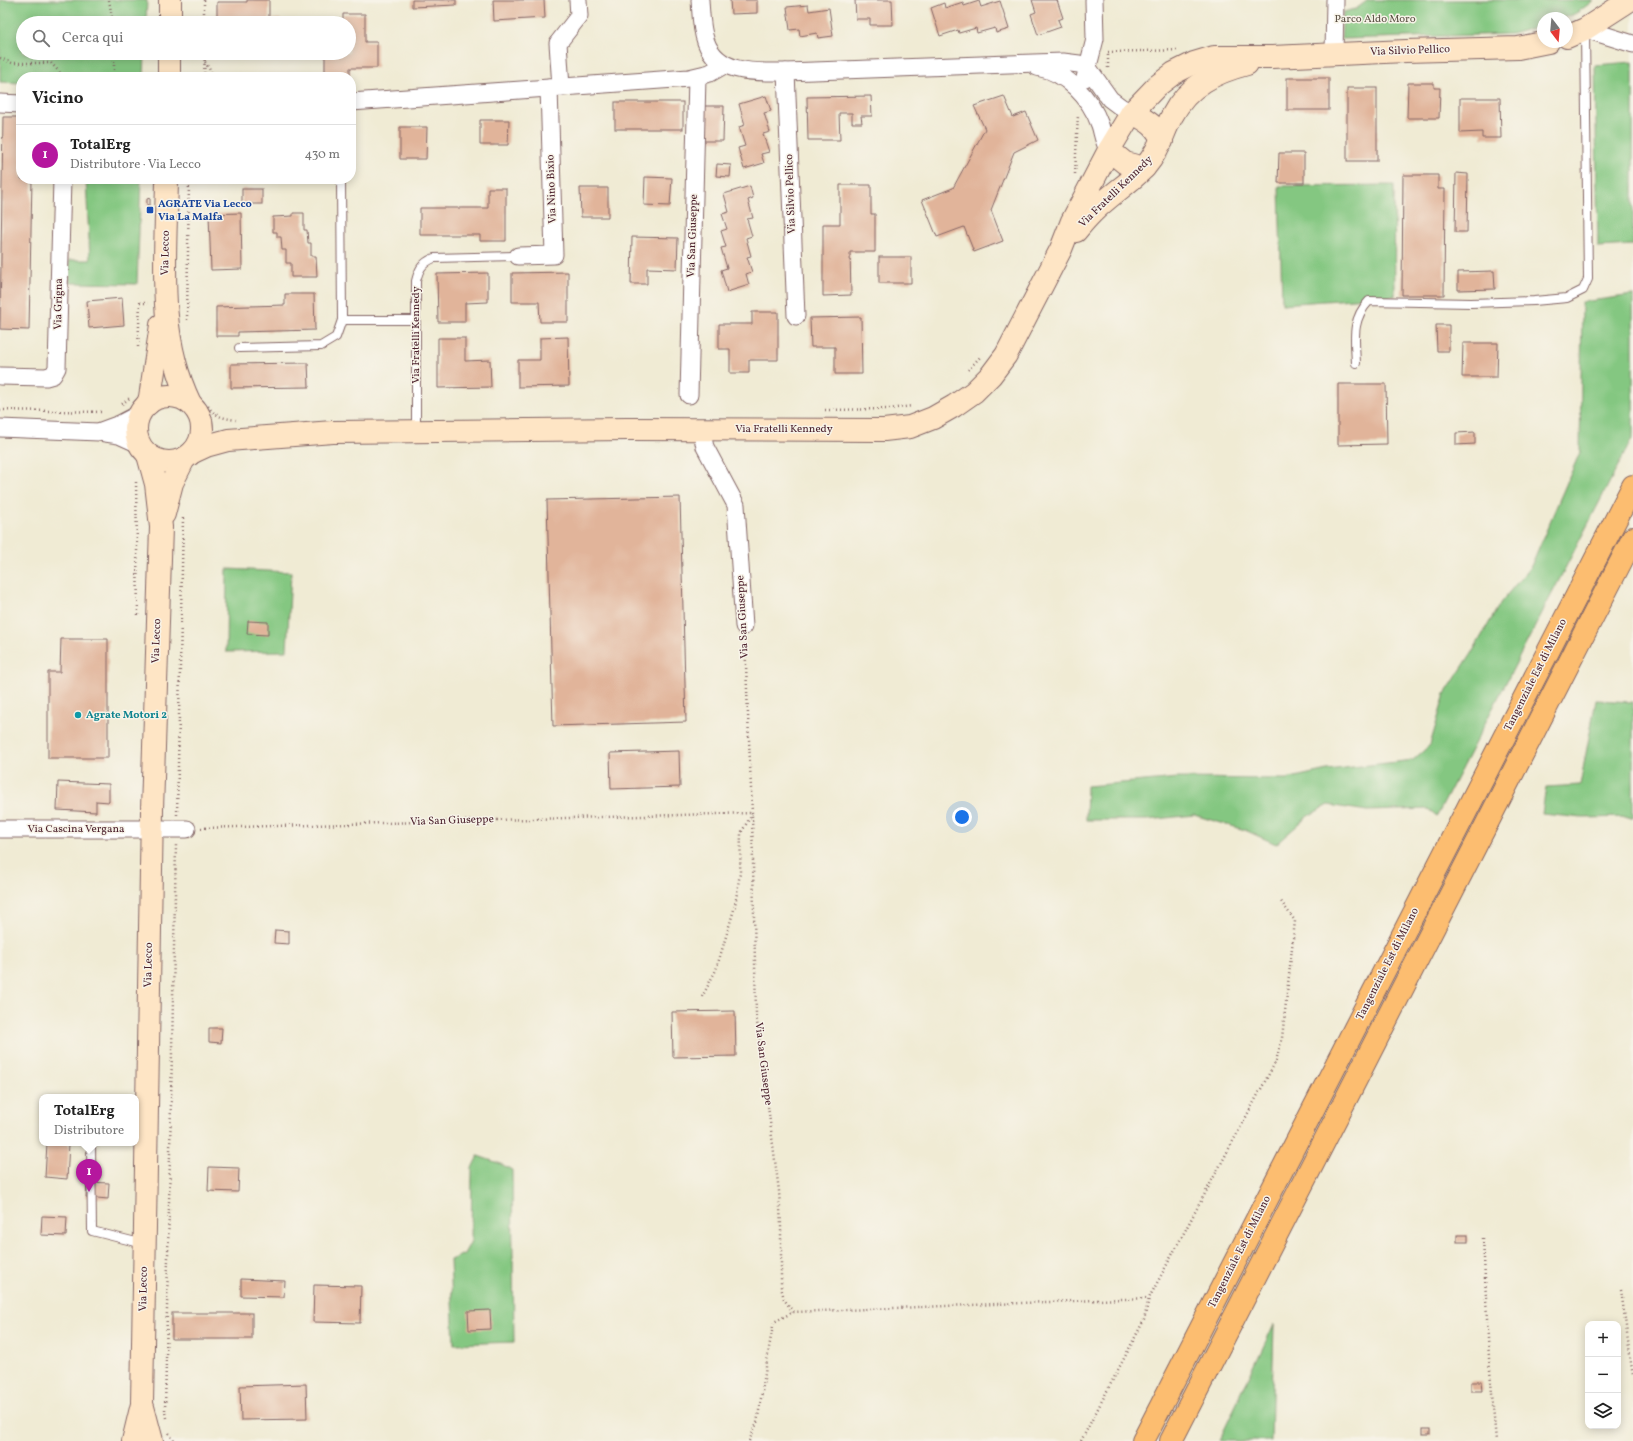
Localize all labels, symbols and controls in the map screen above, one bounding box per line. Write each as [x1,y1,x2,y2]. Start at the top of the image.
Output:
park label: Parco Aldo Moro [1334,12,1416,27]
north arrow [1537,12,1573,48]
search box [16,16,356,60]
icon: search [30,27,52,49]
text: Cerca qui [62,28,124,49]
street label: Via Silvio Pellico [1370,42,1450,60]
text: Vicino [32,87,83,110]
text: TotalErg [70,135,131,156]
text: 1 [42,146,48,164]
text: 430 m [304,146,340,164]
street label: Via Fratelli Kennedy [1076,153,1156,231]
street label: Via Nino Bixio [543,154,561,224]
street label: Via Silvio Pellico [782,154,800,234]
text: Distributore · Via Lecco [70,156,201,174]
street label: Via San Giuseppe [684,194,702,278]
place label: AGRATE Via Lecco Via La Malfa [158,197,252,225]
marker: AGRATE Via Lecco Via La Malfa [145,205,155,215]
street label: Via Lecco [158,230,174,276]
street label: Via Grigna [51,278,67,330]
street label: Via Fratelli Kennedy [409,286,424,384]
street label: Via Fratelli Kennedy [735,422,833,437]
street label: Via San Giuseppe [733,575,753,659]
street label: Tangenziale Est di Milano [1501,616,1571,734]
street label: Via Lecco [149,618,165,664]
place label: Agrate Motori 2 [86,708,167,723]
marker: Agrate Motori 2 [73,710,83,720]
your location [952,807,972,827]
street label: Via San Giuseppe [410,812,494,830]
street label: Via Cascina Vergana [28,822,125,837]
street label: Tangenziale Est di Milano [1353,905,1423,1023]
street label: Via Lecco [141,942,157,988]
street label: Via San Giuseppe [750,1022,776,1106]
popup [39,1094,139,1146]
text: TotalErg [54,1101,115,1122]
text: Distributore [54,1122,124,1140]
pin: 1 [76,1159,102,1192]
street label: Tangenziale Est di Milano [1205,1193,1275,1311]
street label: Via Lecco [136,1266,152,1312]
map controls [1585,1321,1621,1429]
button: + [1585,1321,1621,1357]
button: − [1585,1357,1621,1393]
button: layers [1585,1393,1621,1429]

